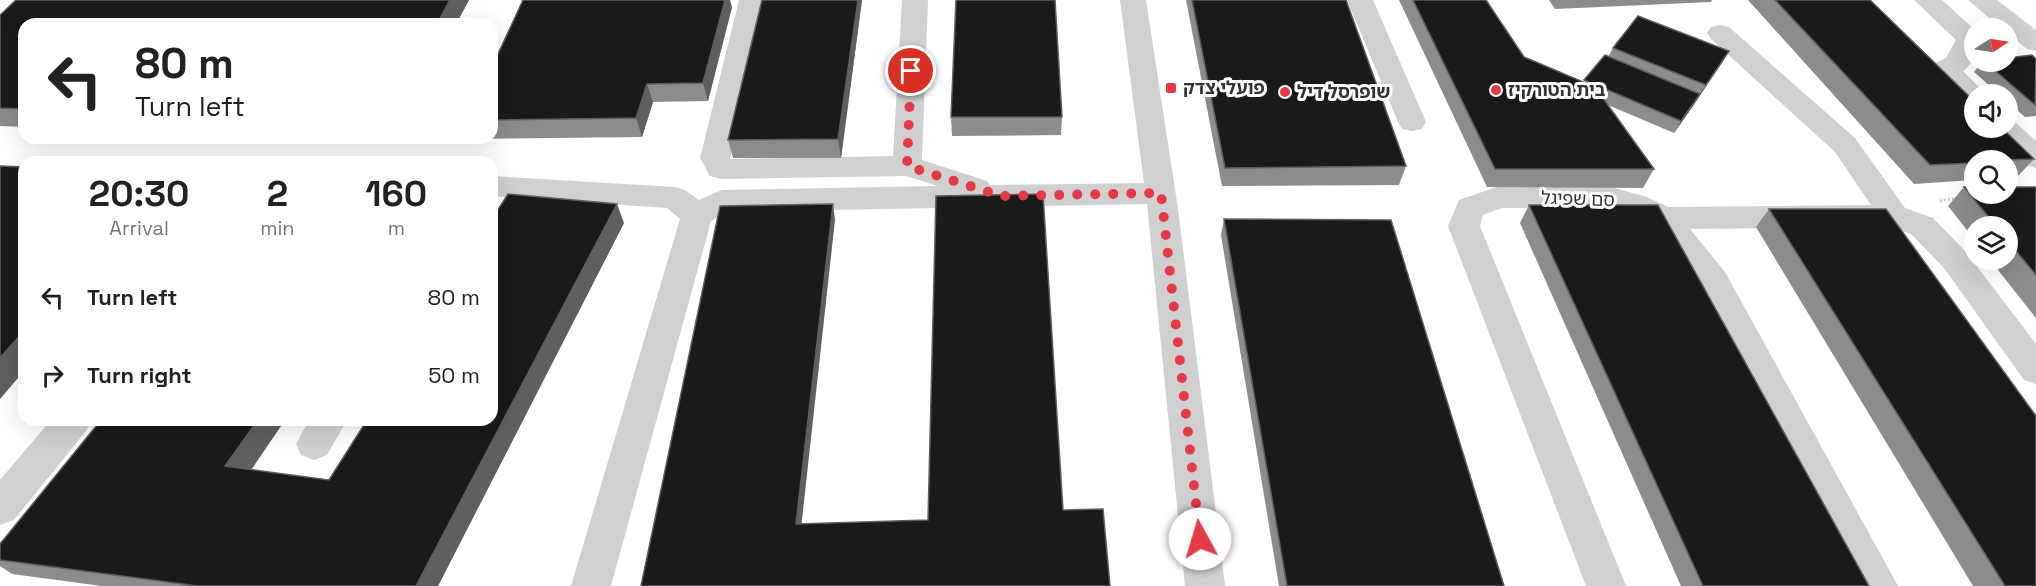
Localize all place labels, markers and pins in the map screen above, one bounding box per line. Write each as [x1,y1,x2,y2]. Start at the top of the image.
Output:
pin [885,45,936,96]
place label: פועלי צדק [1183,76,1265,99]
place label: בית הטורקיז [1508,78,1606,101]
place label: שופרסל דיל [1297,80,1391,103]
marker: פועלי צדק [1164,81,1178,95]
marker: בית הטורקיז [1489,83,1503,97]
marker: שופרסל דיל [1278,85,1292,99]

